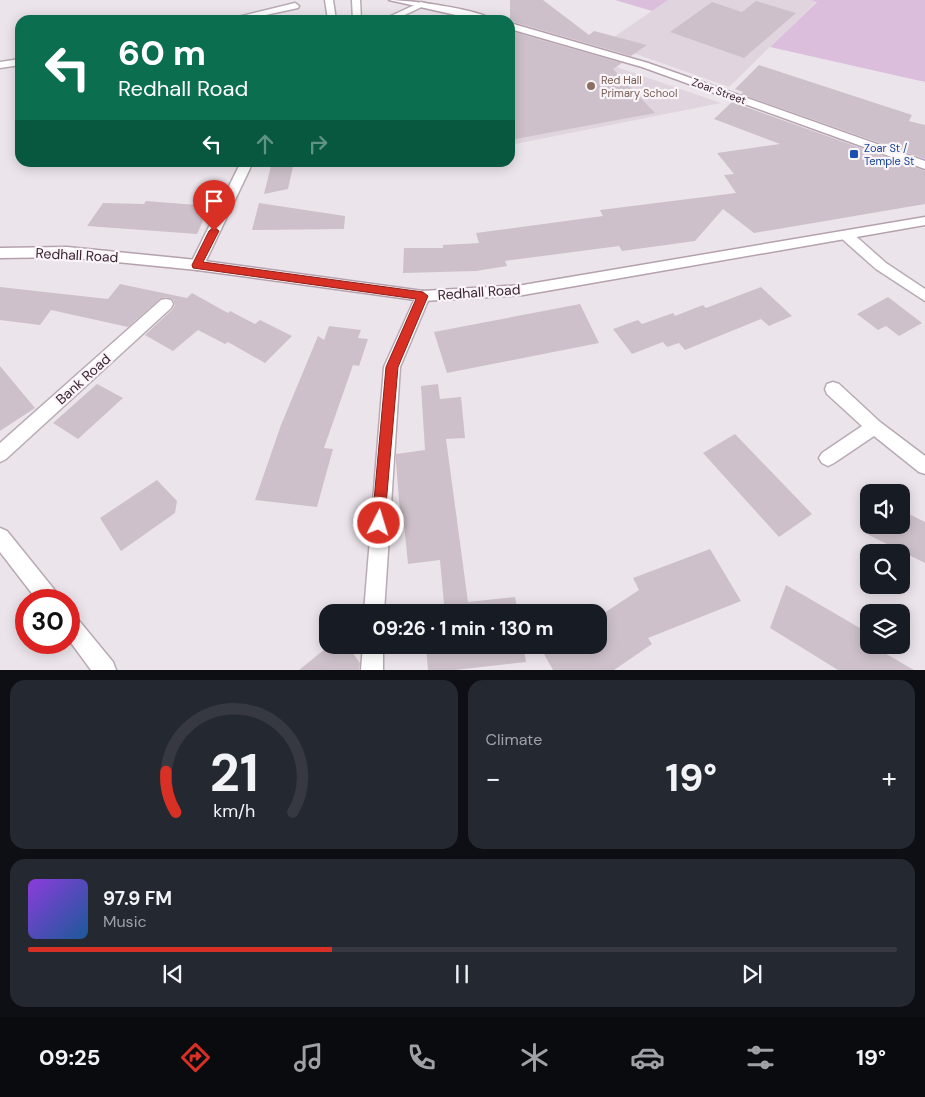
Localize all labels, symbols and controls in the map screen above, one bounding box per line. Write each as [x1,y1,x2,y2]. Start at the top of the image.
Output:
text: 60 m [118,30,206,76]
icon: left [35,35,100,100]
place label: Red Hall Primary School [601,73,677,100]
text: Redhall Road [118,74,248,103]
street label: Zoar Street [690,75,748,107]
marker: Red Hall Primary School [585,80,597,92]
icon: left [198,130,226,158]
icon: ahead [251,130,279,158]
icon: right [304,130,332,158]
place label: Zoar St / Temple St [864,141,914,168]
marker: Zoar St / Temple St [848,148,860,160]
pin [193,180,235,231]
icon: arrive [200,187,228,215]
street label: Redhall Road [35,244,119,266]
street label: Redhall Road [437,280,521,304]
street label: Bank Road [52,350,114,408]
map controls [860,484,910,654]
button: sound [860,484,910,534]
position arrow [352,496,404,548]
button: search [860,544,910,594]
speed limit sign: 30 [15,589,80,654]
button: layers [860,604,910,654]
text: 09:26 · 1 min · 130 m [373,616,554,641]
text: Climate [486,729,542,750]
text: 21 [209,739,258,807]
text: 19° [665,753,717,803]
text: − [486,760,501,797]
text: + [882,760,897,797]
text: km/h [213,799,255,823]
text: 97.9 FM [103,886,172,911]
text: Music [103,911,147,932]
icon: previous [159,960,187,988]
icon: pause [448,960,476,988]
icon: next [738,960,766,988]
icon: directions [178,1040,213,1075]
icon: music [291,1040,326,1075]
icon: phone [404,1040,439,1075]
icon: climate [517,1040,552,1075]
icon: car [630,1040,665,1075]
icon: filters [743,1040,778,1075]
text: 09:25 [39,1043,100,1072]
text: 19° [856,1043,886,1072]

